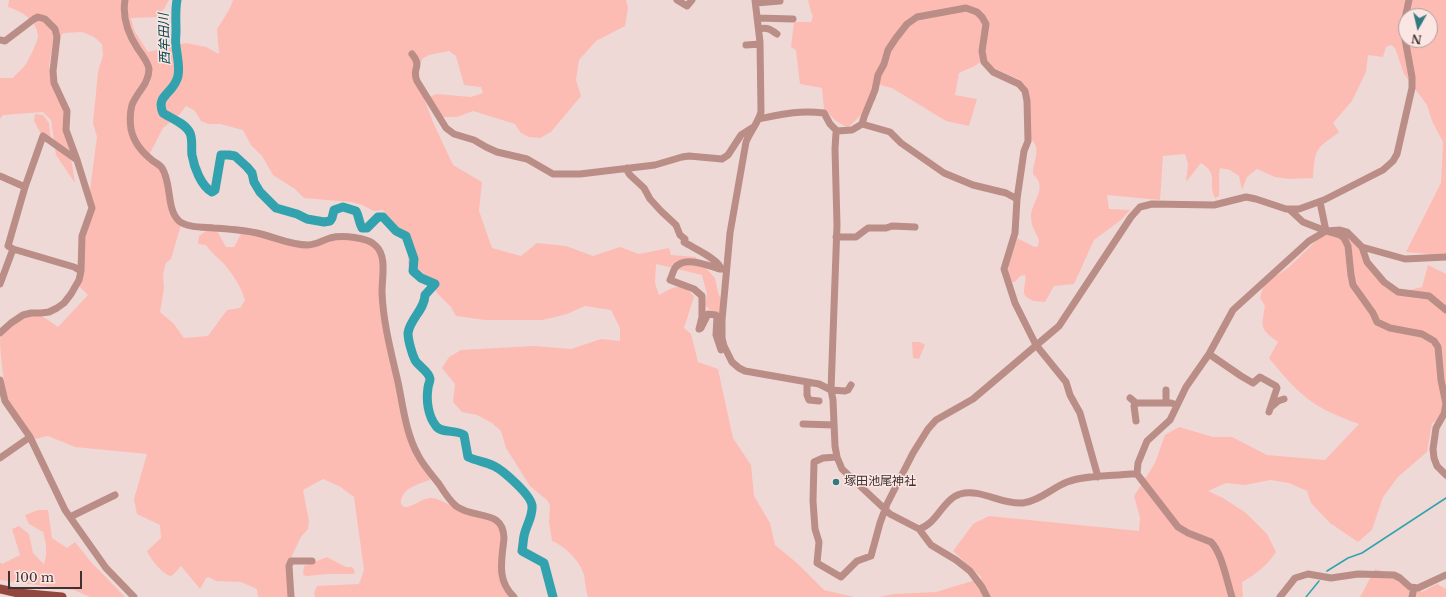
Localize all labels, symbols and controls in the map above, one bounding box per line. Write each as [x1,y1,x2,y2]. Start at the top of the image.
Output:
north arrow [1398,8,1438,48]
water label: 西牟田川 [156,13,174,65]
text: N [1410,31,1423,47]
place label: 塚田池尾神社 [844,475,916,489]
marker: 塚田池尾神社 [831,477,841,487]
scale bar [10,563,84,589]
text: 100 m [15,570,54,585]

